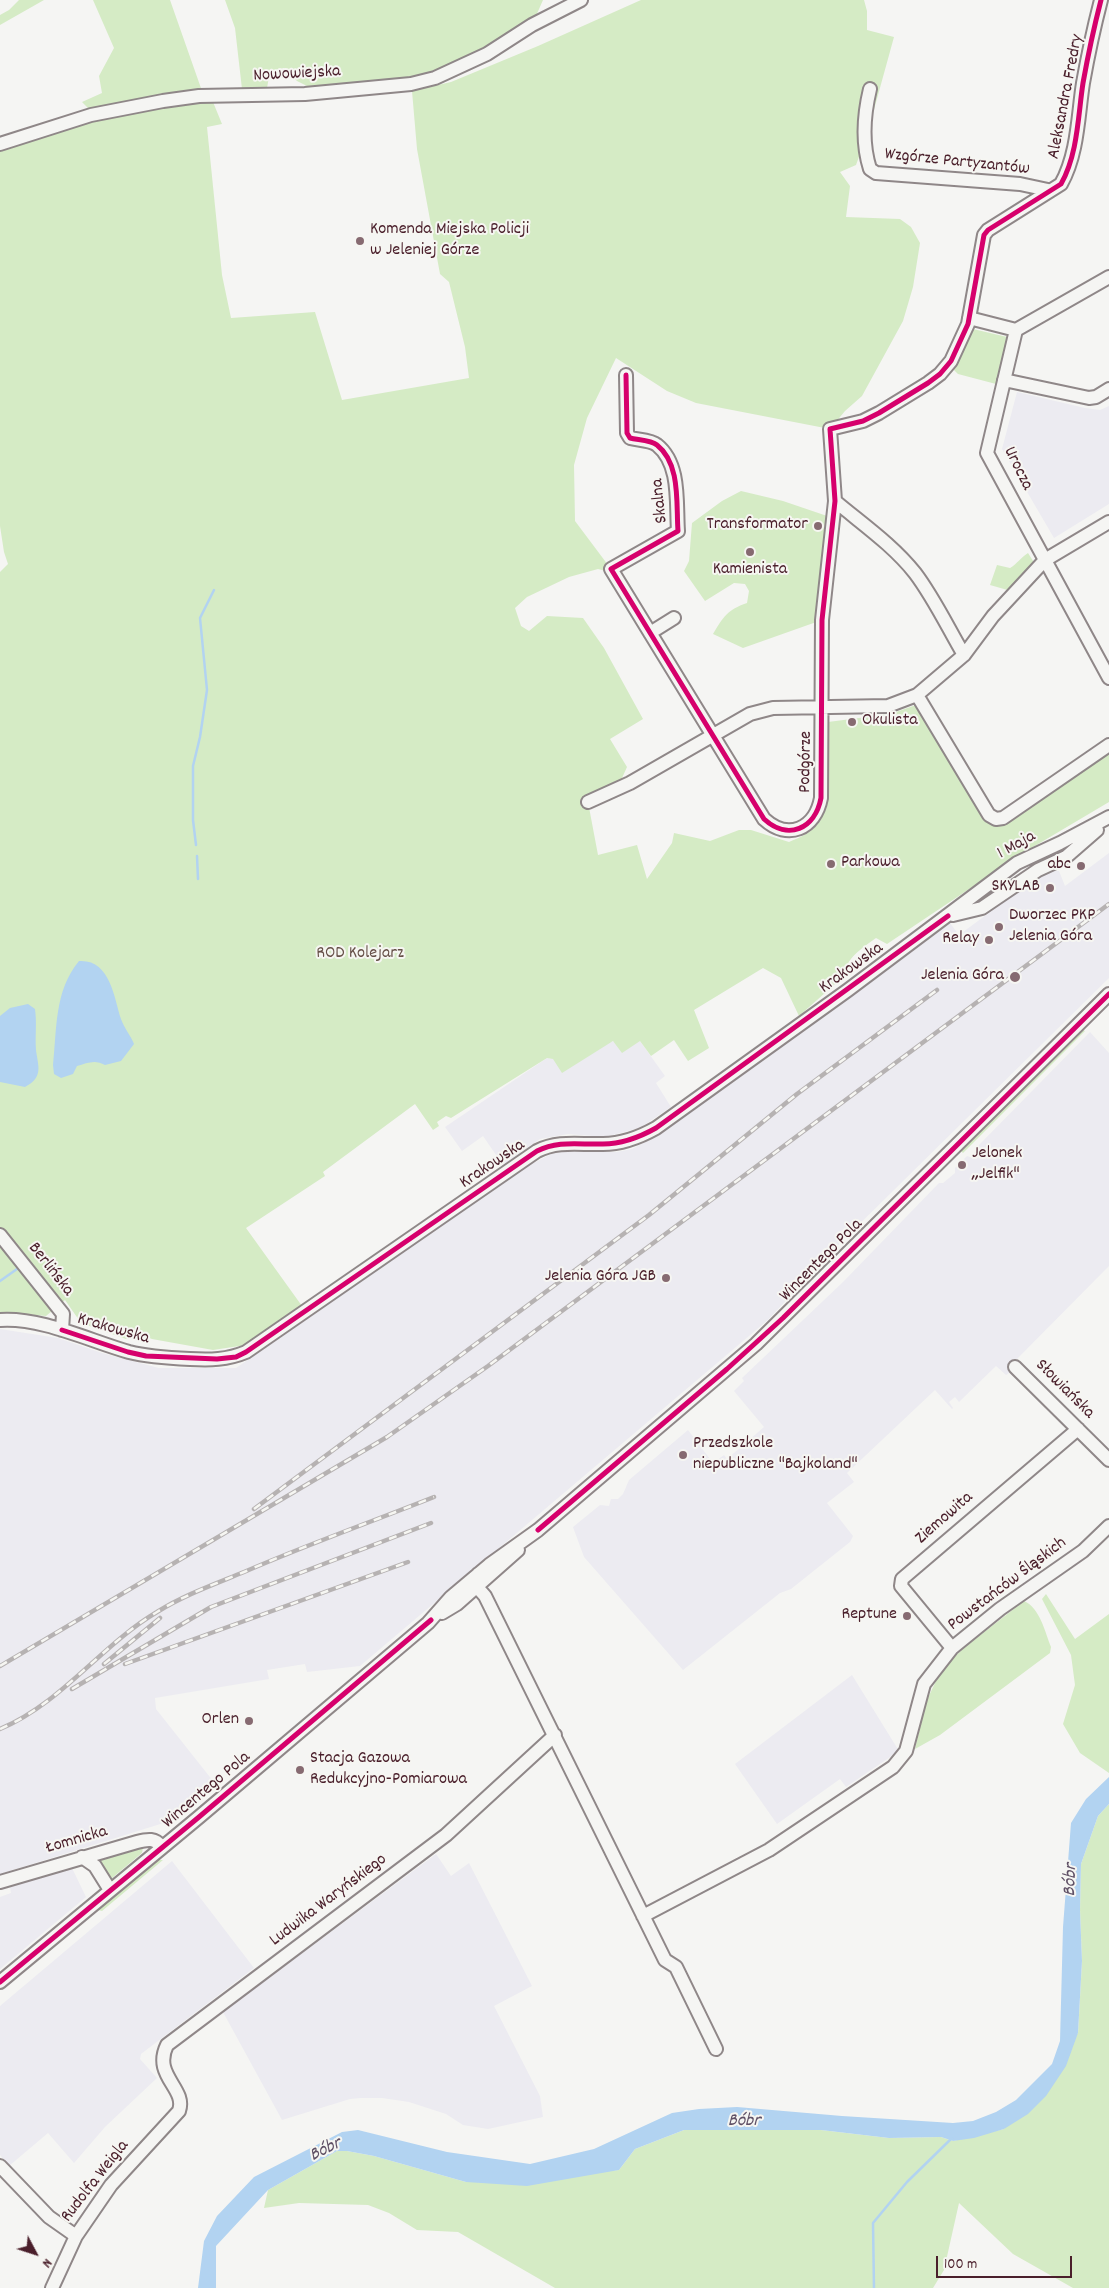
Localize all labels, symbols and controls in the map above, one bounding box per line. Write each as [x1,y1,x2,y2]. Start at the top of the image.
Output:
street label: Aleksandra Fredry [1044,33,1090,161]
street label: Nowowiejska [253,62,341,88]
street label: Wzgórze Partyzantów [883,145,1031,181]
place label: Komenda Miejska Policji w Jeleniej Górze [370,220,529,262]
marker: Komenda Miejska Policji w Jeleniej Górze [354,235,366,247]
street label: Urocza [997,444,1037,494]
street label: Skalna [648,478,674,524]
place label: Transformator [707,515,808,537]
marker: Transformator [812,520,824,532]
marker: Kamienista [744,546,756,558]
place label: Kamienista [713,560,787,582]
place label: Okulista [862,711,918,733]
marker: Okulista [846,716,858,728]
street label: Podgórze [796,731,818,793]
street label: 1 Maja [994,827,1040,865]
place label: Parkowa [841,853,900,875]
place label: abc [1048,855,1071,877]
marker: Parkowa [825,858,837,870]
marker: abc [1075,860,1087,872]
place label: SKYLAB [991,877,1040,899]
marker: SKYLAB [1044,882,1056,894]
place label: Dworzec PKP Jelenia Góra [1009,906,1095,949]
marker: Dworzec PKP Jelenia Góra [993,921,1005,933]
place label: Relay [942,929,979,951]
marker: Relay [983,934,995,946]
street label: Krakowska [816,939,888,999]
park label: ROD Kolejarz [316,944,404,966]
place label: Jelenia Góra [921,966,1004,988]
marker: Jelenia Góra [1008,970,1022,984]
street label: Krakowska [456,1135,530,1195]
place label: Jelonek ,,Jelfik" [972,1144,1022,1186]
marker: Jelonek ,,Jelfik" [956,1159,968,1171]
street label: Wincentego Pola [776,1215,868,1307]
street label: Berlińska [22,1239,78,1301]
place label: Jelenia Góra JGB [545,1267,656,1289]
marker: Jelenia Góra JGB [660,1272,672,1284]
street label: Krakowska [75,1309,151,1351]
street label: Słowiańska [1030,1356,1098,1424]
place label: Przedszkole niepubliczne "Bajkoland" [693,1434,858,1476]
marker: Przedszkole niepubliczne "Bajkoland" [677,1449,689,1461]
street label: Ziemowita [912,1488,978,1550]
street label: Powstańców Śląskich [944,1533,1072,1637]
place label: Reptune [841,1605,897,1627]
marker: Reptune [901,1610,913,1622]
place label: Orlen [201,1710,239,1732]
marker: Orlen [243,1715,255,1727]
street label: Wincentego Pola [158,1748,256,1834]
place label: Stacja Gazowa Redukcyjno-Pomiarowa [310,1749,467,1792]
marker: Stacja Gazowa Redukcyjno-Pomiarowa [294,1764,306,1776]
street label: Łomnicka [44,1822,110,1860]
street label: Ludwika Waryńskiego [266,1850,392,1952]
water label: Bóbr [1060,1863,1084,1897]
water label: Bóbr [728,2111,760,2133]
water label: Bóbr [306,2134,346,2168]
street label: Rudolfa Weigla [57,2137,135,2227]
north arrow [10,2228,60,2278]
scale bar [939,2246,1075,2278]
text: N [37,2254,56,2272]
text: 100 m [944,2254,977,2276]

